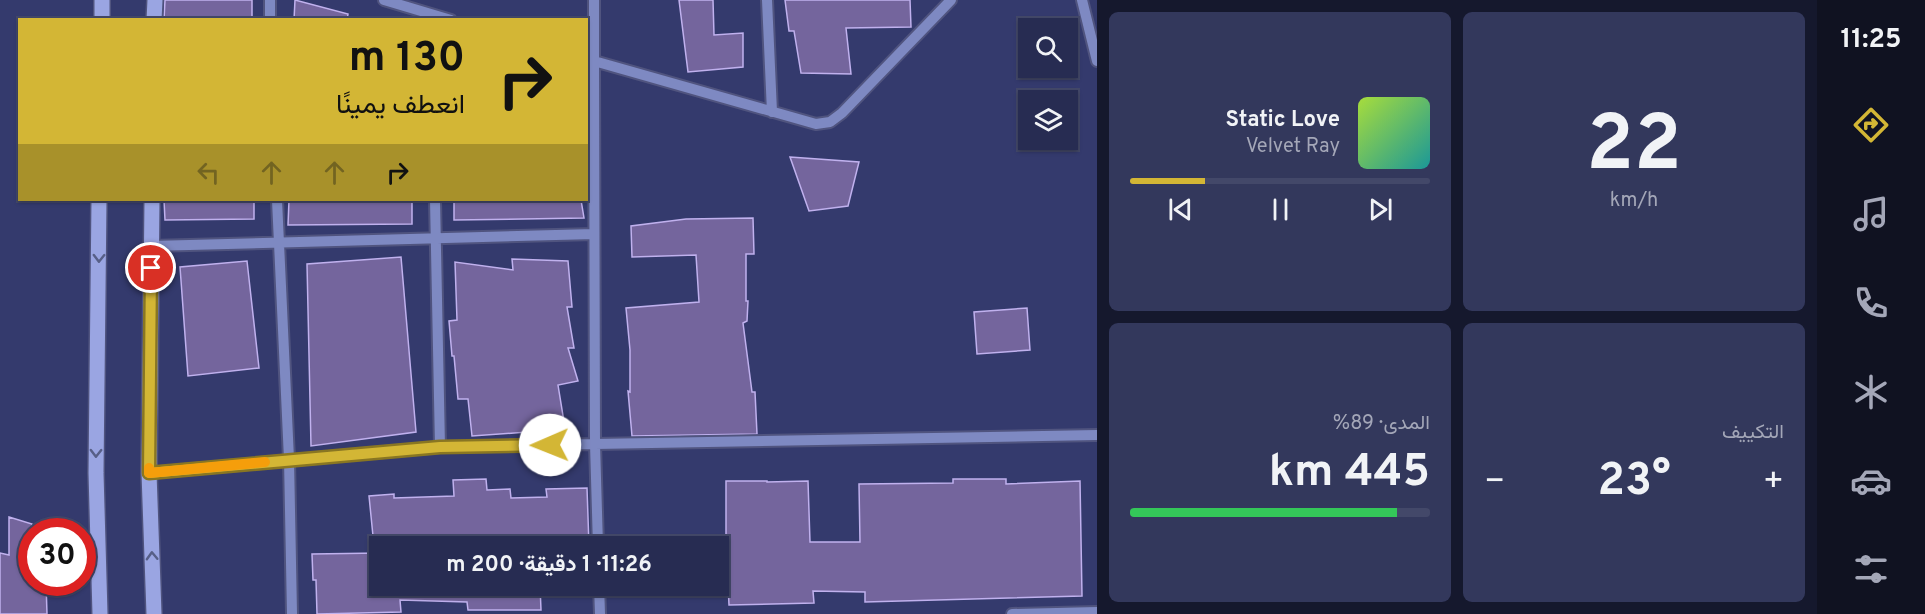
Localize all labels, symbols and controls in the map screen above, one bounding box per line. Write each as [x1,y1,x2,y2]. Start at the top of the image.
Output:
map controls [1018,18,1078,150]
button: search [1018,18,1078,78]
text: 11:25 [1840,23,1902,57]
text: 130 m [349,33,465,86]
icon: right [486,42,564,120]
text: انعطف يمينًا [336,89,465,123]
button: layers [1018,90,1078,150]
text: 22 [1586,99,1682,198]
icon: directions [1850,104,1892,146]
text: Static Love [1226,107,1340,134]
text: Velvet Ray [1246,134,1340,160]
icon: left [192,156,225,189]
icon: ahead [255,156,288,189]
icon: ahead [318,156,351,189]
icon: right [381,156,414,189]
text: km/h [1610,188,1658,214]
icon: previous [1164,193,1197,226]
icon: pause [1264,193,1297,226]
icon: next [1364,193,1397,226]
icon: music [1850,193,1892,235]
pin [125,242,176,293]
icon: arrive [134,251,167,284]
one-way arrow [93,253,105,262]
icon: phone [1850,282,1892,324]
icon: climate [1850,371,1892,413]
text: المدى · 89% [1333,411,1430,437]
position arrow [518,413,582,477]
text: التكييف [1722,420,1784,446]
text: 445 km [1269,445,1430,502]
one-way arrow [90,448,103,457]
text: 23° [1597,454,1671,511]
icon: car [1850,460,1892,502]
text: − [1484,462,1505,504]
text: + [1763,462,1784,504]
speed limit sign: 30 [18,518,96,596]
icon: filters [1850,548,1892,590]
one-way arrow [145,551,158,560]
text: 11:26 · 1 دقيقة · 200 m [446,552,652,579]

